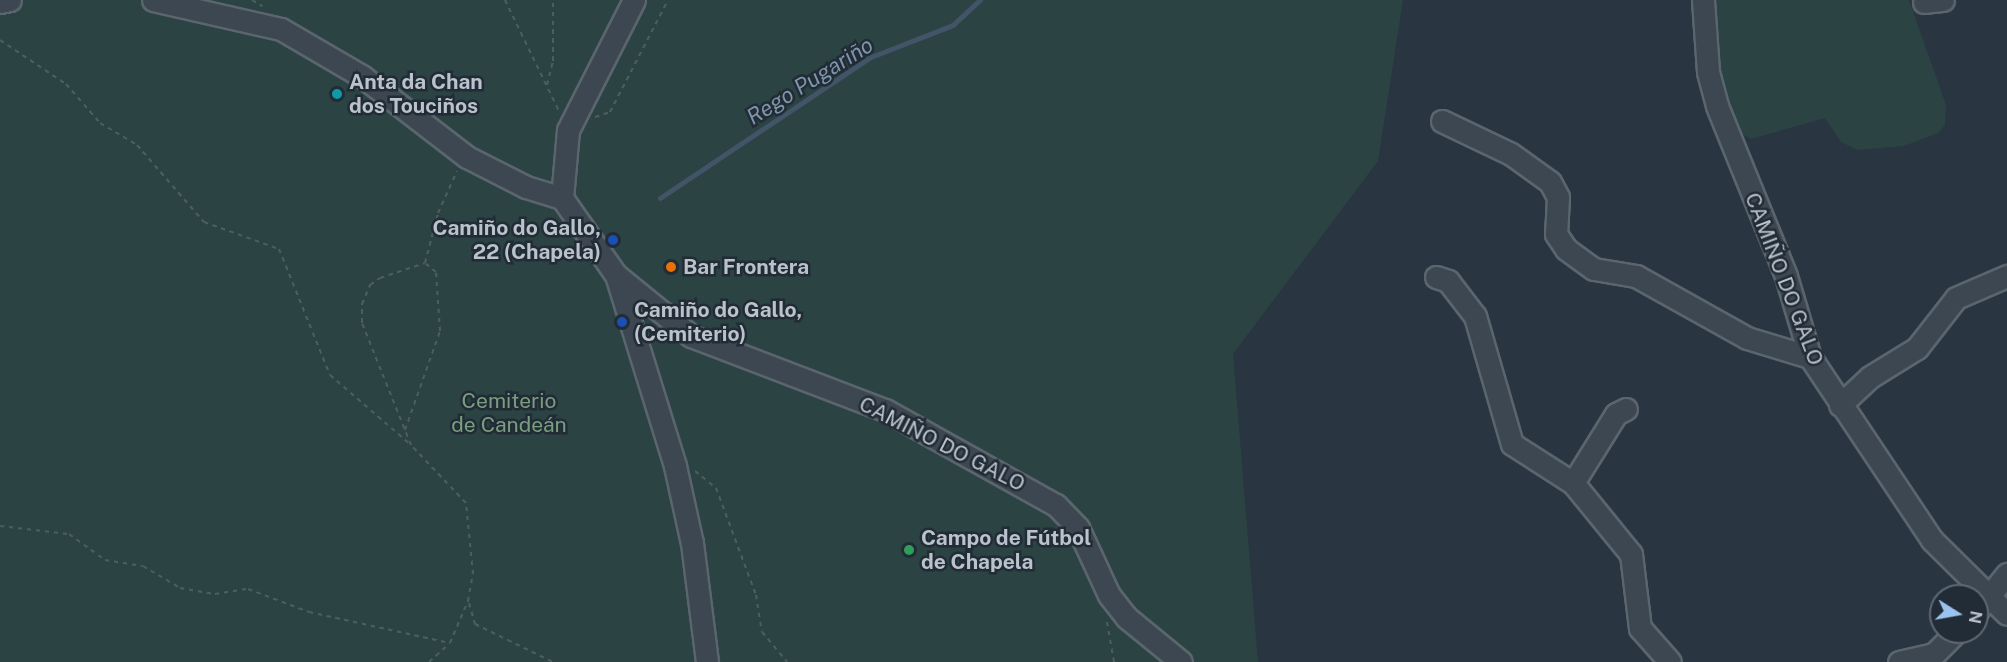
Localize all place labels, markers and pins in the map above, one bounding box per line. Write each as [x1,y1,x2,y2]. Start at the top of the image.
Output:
place label: Anta da Chan dos Touciños [349,69,483,119]
marker: Anta da Chan dos Touciños [330,87,344,101]
place label: Camiño do Gallo, 22 (Chapela) [432,215,601,265]
marker: Camiño do Gallo, 22 (Chapela) [606,233,620,247]
place label: Bar Frontera [683,254,809,280]
marker: Bar Frontera [664,260,678,274]
place label: Camiño do Gallo, (Cemiterio) [634,297,803,347]
marker: Camiño do Gallo, (Cemiterio) [615,315,629,329]
place label: Campo de Fútbol de Chapela [921,525,1091,575]
marker: Campo de Fútbol de Chapela [902,543,916,557]

